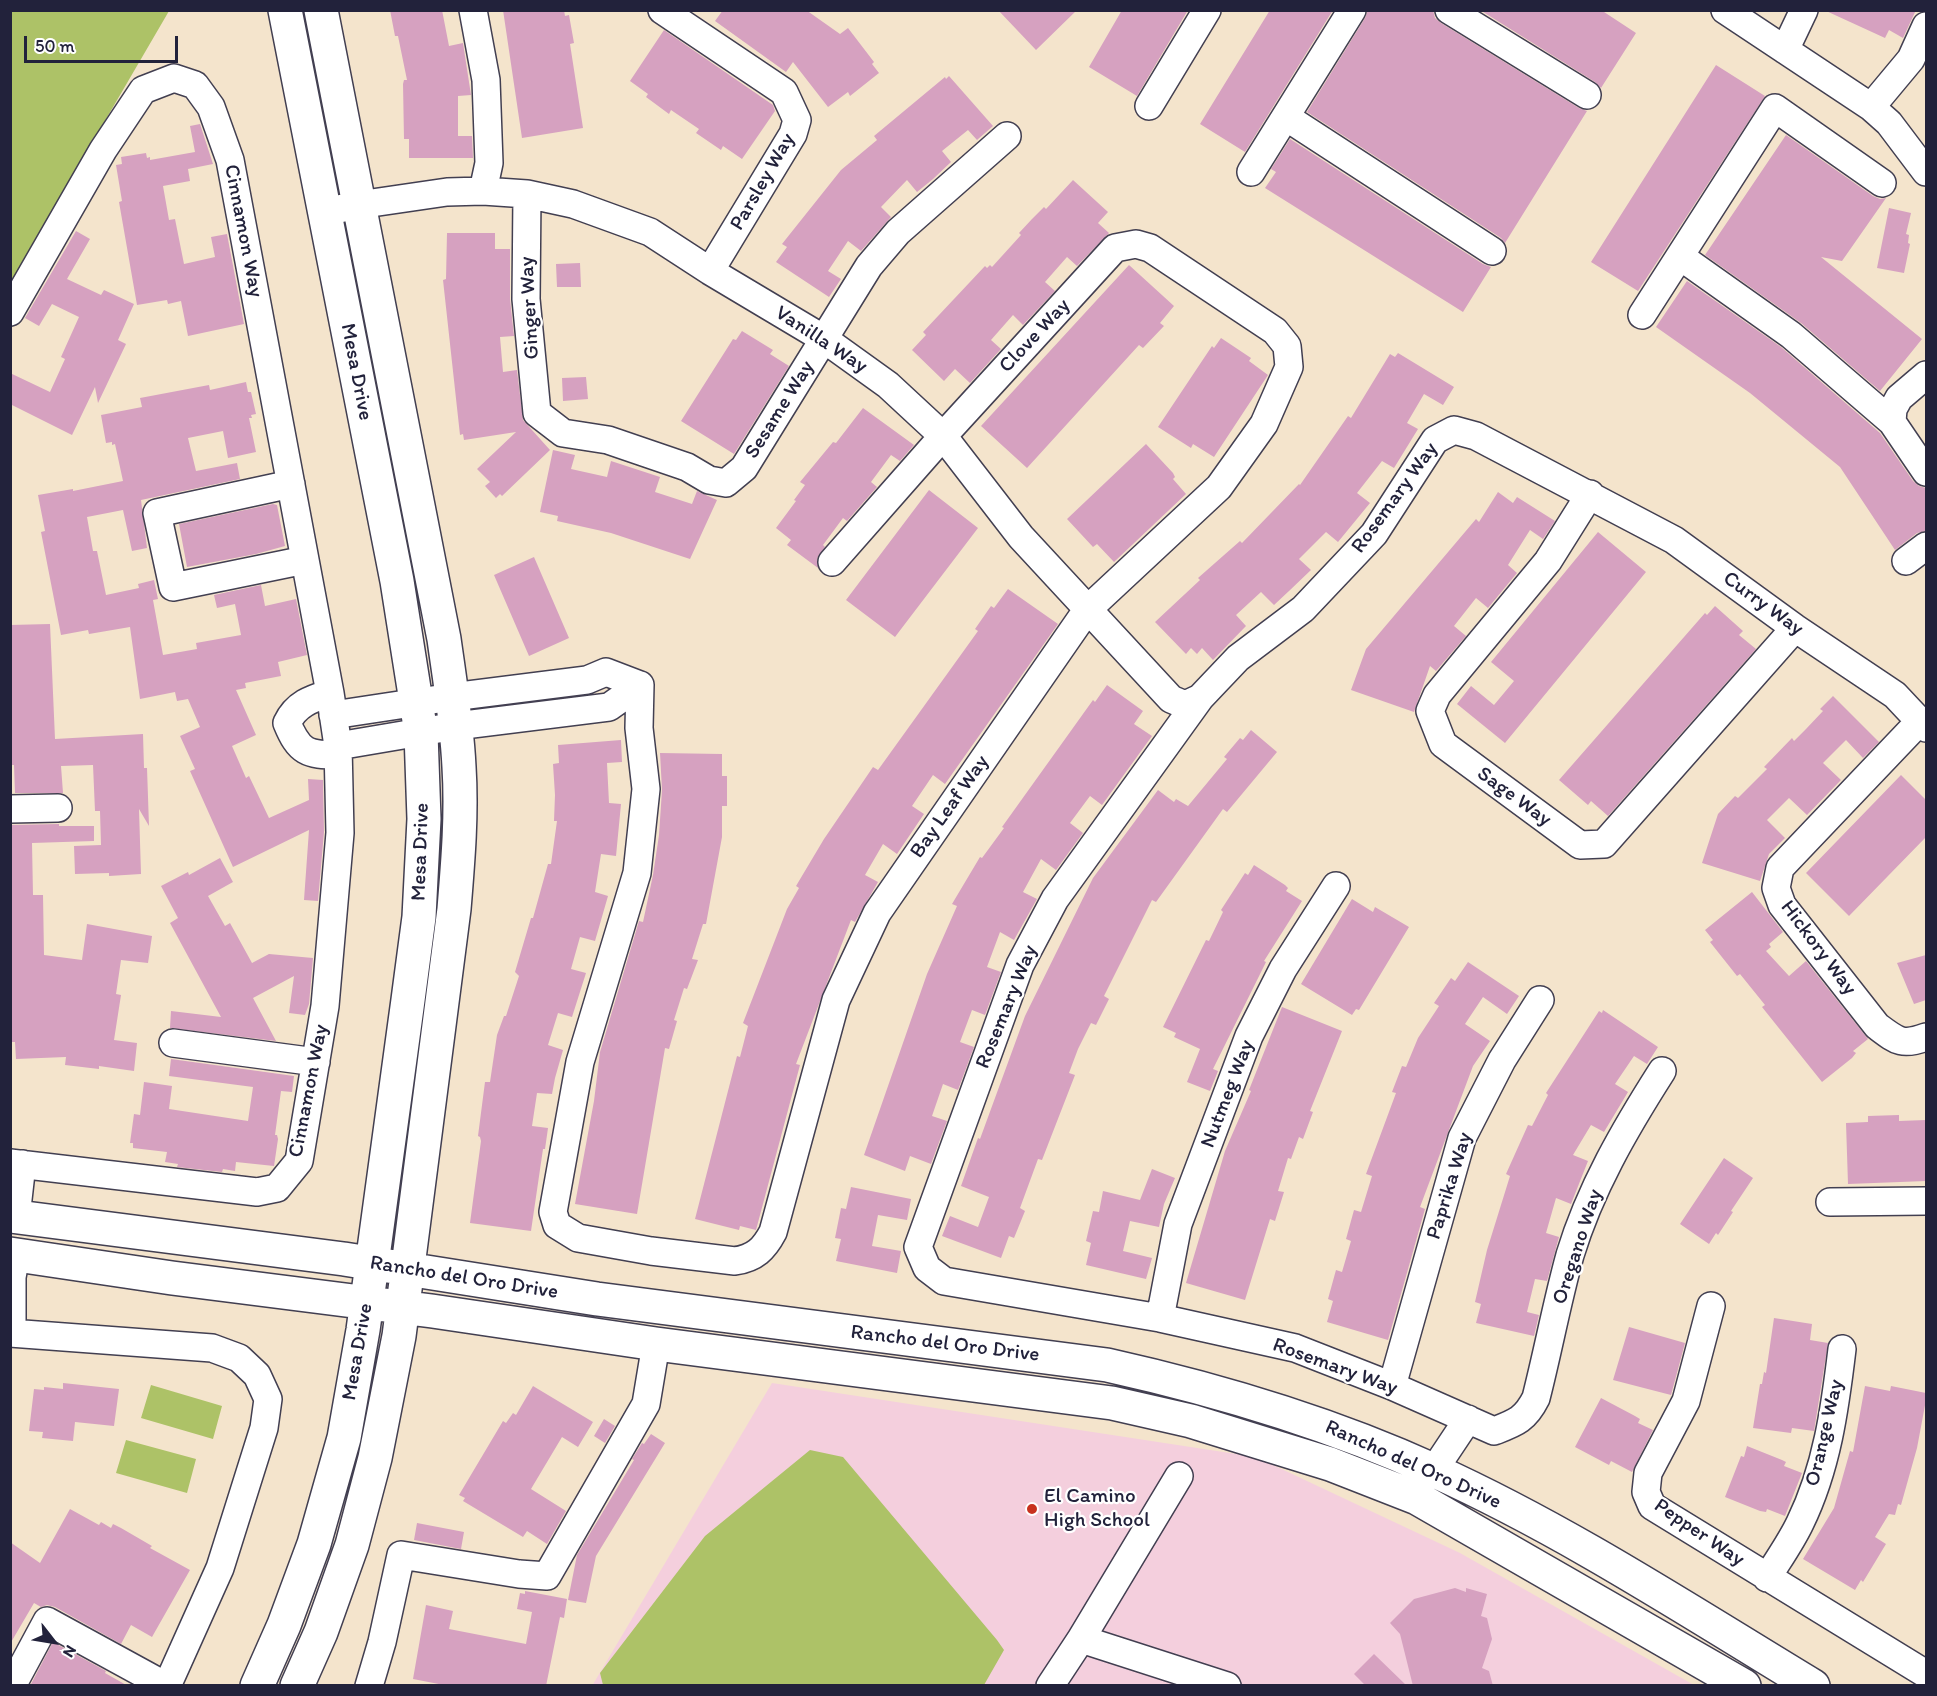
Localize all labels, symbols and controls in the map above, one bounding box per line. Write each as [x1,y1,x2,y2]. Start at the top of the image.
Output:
scale bar [27,24,182,62]
text: 50 m [35,35,75,57]
street label: Parsley Way [725,129,801,235]
street label: Cinnamon Way [218,162,268,300]
street label: Ginger Way [515,256,545,360]
street label: Clove Way [994,294,1076,378]
street label: Vanilla Way [770,301,872,379]
street label: Mesa Drive [334,321,378,423]
street label: Sesame Way [740,356,820,464]
street label: Rosemary Way [1346,438,1444,558]
street label: Curry Way [1718,566,1808,642]
street label: Bay Leaf Way [905,750,995,864]
street label: Sage Way [1472,762,1556,832]
street label: Mesa Drive [407,802,435,902]
street label: Hickory Way [1774,896,1862,1000]
street label: Rosemary Way [971,941,1043,1073]
street label: Cinnamon Way [284,1022,334,1160]
street label: Nutmeg Way [1196,1036,1260,1152]
street label: Paprika Way [1422,1129,1478,1243]
street label: Oregano Way [1548,1186,1608,1308]
street label: Rancho del Oro Drive [368,1251,560,1305]
street label: Mesa Drive [337,1301,379,1403]
street label: Rancho del Oro Drive [849,1320,1041,1368]
street label: Rosemary Way [1269,1333,1401,1401]
street label: Orange Way [1800,1377,1850,1489]
street label: Rancho del Oro Drive [1321,1415,1505,1515]
place label: El Camino High School [1044,1484,1150,1534]
street label: Pepper Way [1649,1494,1749,1572]
marker: El Camino High School [1025,1502,1039,1516]
north arrow [24,1612,84,1672]
text: N [59,1642,81,1661]

